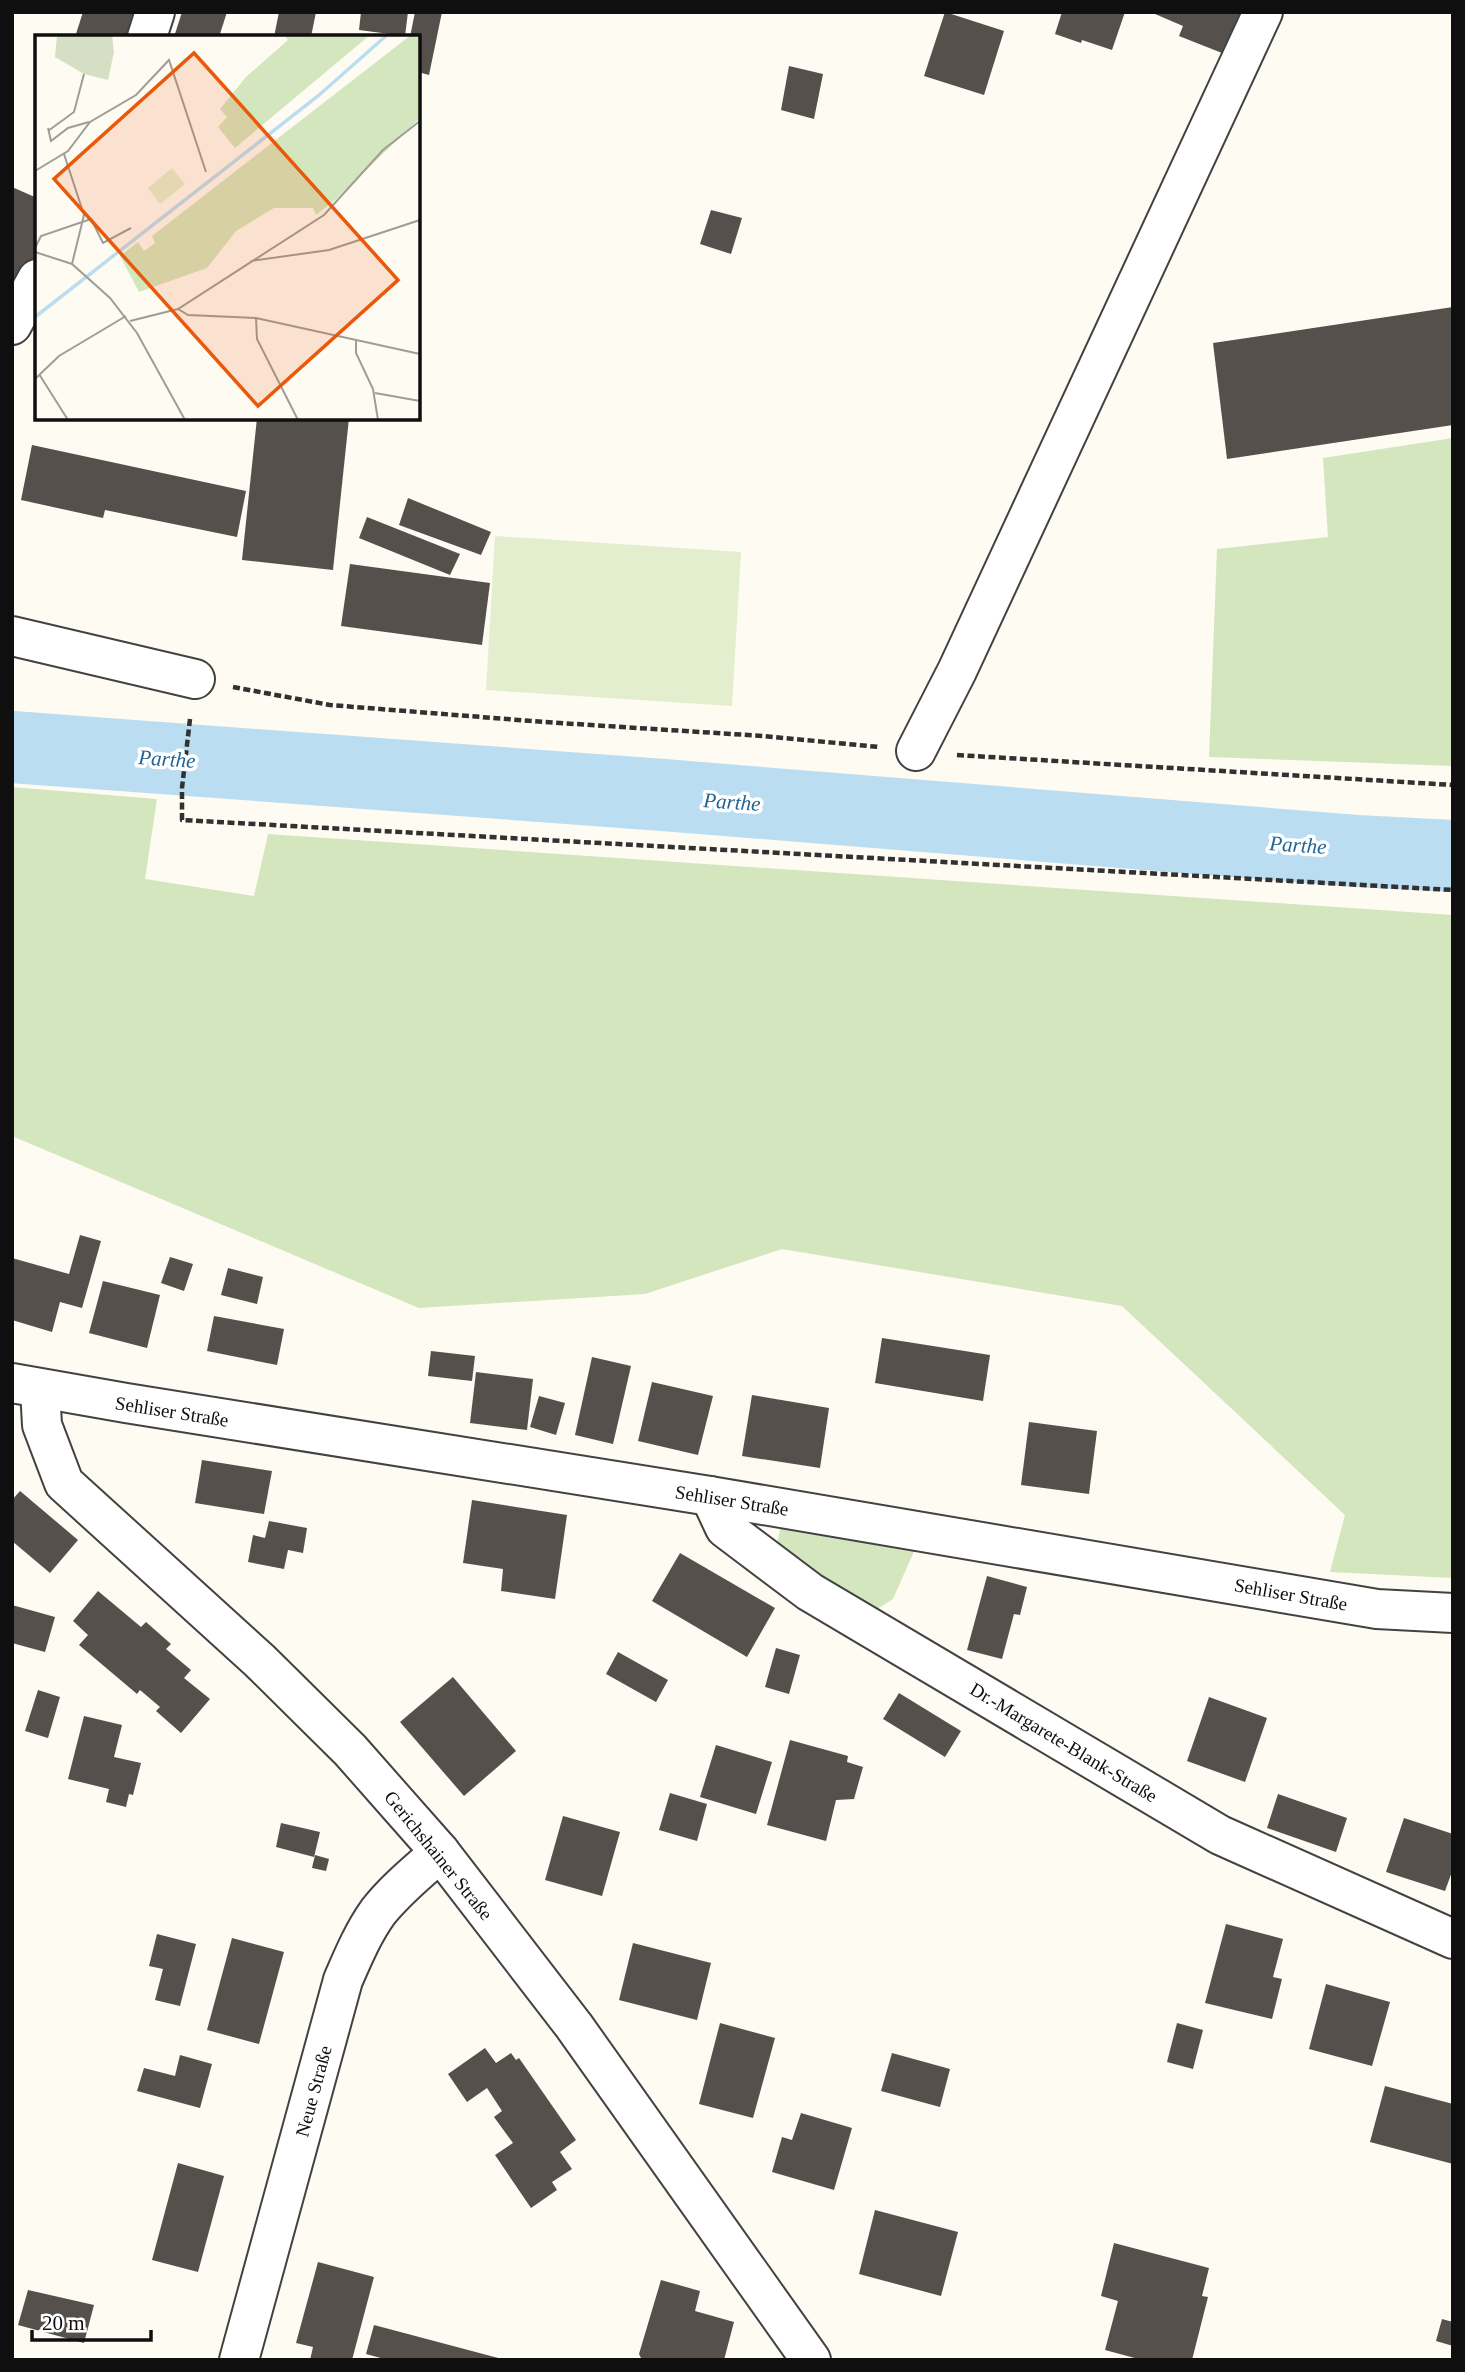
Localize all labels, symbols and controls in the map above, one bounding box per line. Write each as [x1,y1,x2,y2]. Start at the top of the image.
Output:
inset map [35,35,420,420]
water label: Parthe [137,745,196,773]
water label: Parthe [702,788,761,816]
water label: Parthe [1268,831,1327,859]
street label: Sehliser Straße [114,1392,230,1431]
street label: Sehliser Straße [674,1481,790,1520]
street label: Sehliser Straße [1233,1574,1349,1615]
street label: Dr.-Margarete-Blank-Straße [966,1678,1161,1807]
street label: Gerichshainer Straße [380,1787,497,1924]
street label: Neue Straße [291,2043,336,2139]
scale bar [32,2298,150,2342]
text: 20 m [42,2311,85,2335]

